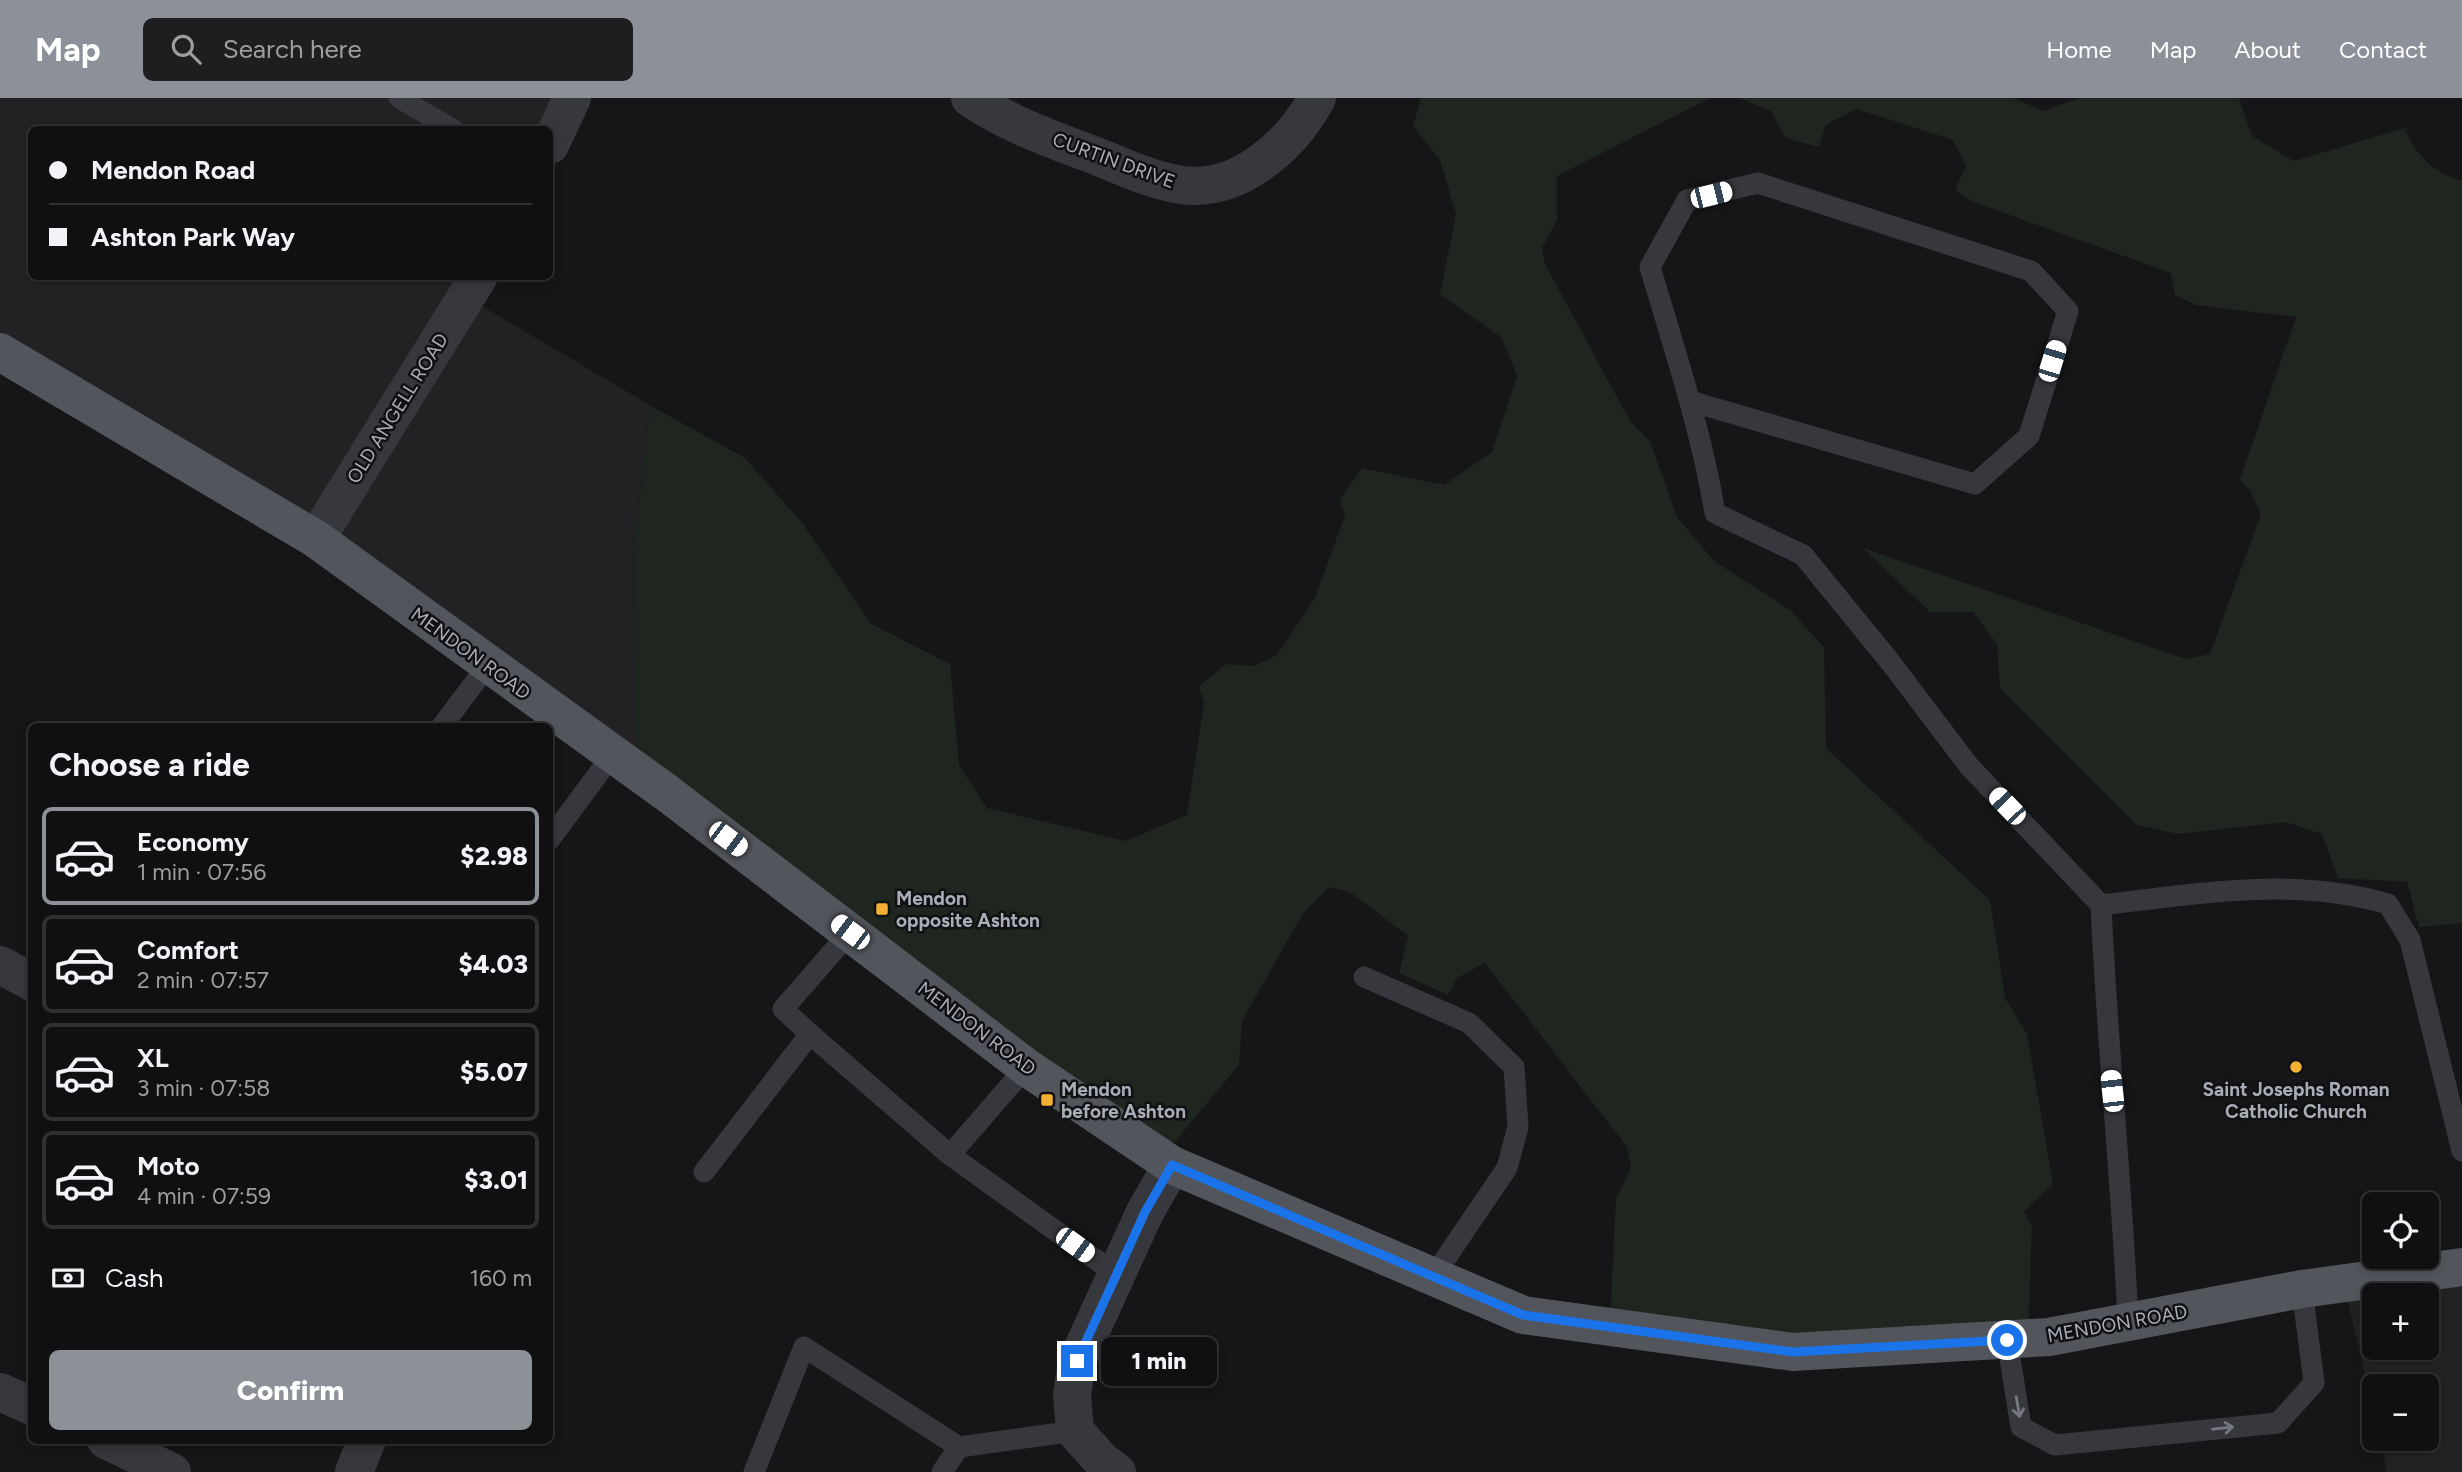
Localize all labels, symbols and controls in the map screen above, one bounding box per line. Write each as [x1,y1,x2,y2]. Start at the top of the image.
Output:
search box [143,18,633,81]
text: Map [35,30,101,69]
icon: search [167,30,205,68]
text: Search here [223,33,362,65]
text: Home [2046,35,2112,64]
text: Map [2150,35,2196,64]
text: About [2234,35,2301,64]
text: Contact [2339,35,2427,64]
street label: CURTIN DRIVE [1050,128,1178,193]
text: Mendon Road [91,154,255,186]
car [1689,180,1734,210]
text: Ashton Park Way [91,221,295,253]
street label: OLD ANGELL ROAD [342,329,453,488]
car [2036,338,2069,384]
street label: MENDON ROAD [407,602,535,704]
text: Choose a ride [49,746,250,784]
car [1985,784,2030,828]
car [705,818,752,860]
icon: car [53,825,116,888]
text: Economy [137,826,249,858]
text: $2.98 [460,840,528,872]
text: 1 min · 07:56 [137,858,266,886]
place label: Mendon opposite Ashton [896,887,1040,932]
marker: Mendon opposite Ashton [874,901,890,917]
car [827,911,874,953]
icon: car [53,933,116,996]
text: Comfort [137,934,239,966]
text: $4.03 [459,948,528,980]
text: 2 min · 07:57 [137,966,269,994]
street label: MENDON ROAD [913,977,1040,1080]
icon: car [53,1041,116,1104]
text: XL [137,1042,169,1074]
text: $5.07 [460,1056,528,1088]
marker: Saint Josephs Roman Catholic Church [2288,1059,2304,1075]
car [2100,1069,2125,1113]
text: 3 min · 07:58 [137,1074,270,1102]
place label: Mendon before Ashton [1061,1078,1186,1123]
place label: Saint Josephs Roman Catholic Church [2203,1078,2389,1123]
marker: Mendon before Ashton [1039,1092,1055,1108]
icon: car [53,1149,116,1212]
text: Moto [137,1150,200,1182]
text: $3.01 [464,1164,528,1196]
text: 4 min · 07:59 [137,1182,271,1210]
map controls [2362,1192,2439,1451]
button: locate [2362,1192,2439,1269]
car [1052,1224,1099,1266]
icon: cash [49,1259,87,1297]
text: Cash [105,1262,164,1294]
text: 160 m [469,1264,532,1292]
button: + [2362,1283,2439,1360]
street label: MENDON ROAD [2045,1300,2189,1347]
route start [1991,1324,2023,1356]
callout: 1 min [1102,1336,1217,1386]
route end [1061,1345,1093,1377]
text: 1 min [1132,1347,1186,1375]
button: Confirm [49,1350,532,1430]
button: − [2362,1374,2439,1451]
one-way arrow [2012,1395,2025,1418]
one-way arrow [2211,1422,2234,1435]

